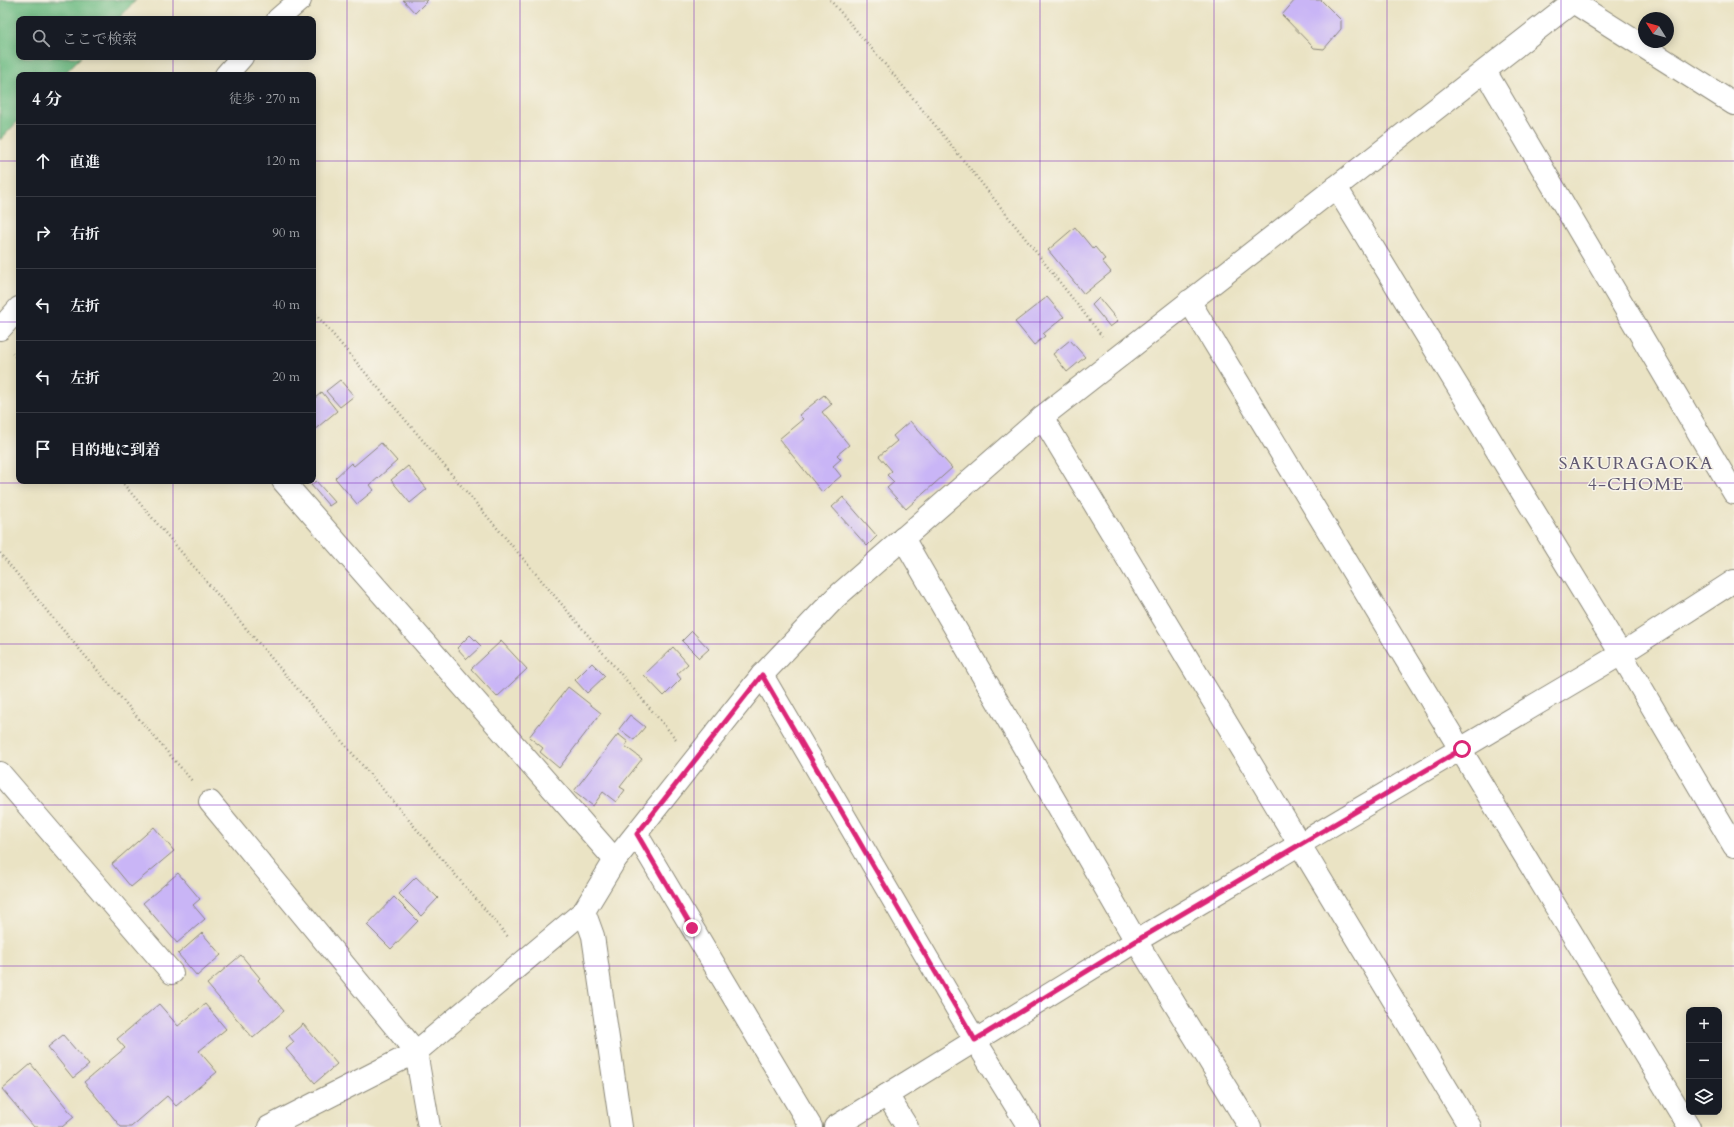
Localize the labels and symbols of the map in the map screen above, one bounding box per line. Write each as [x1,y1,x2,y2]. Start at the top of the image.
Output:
north arrow [1638,12,1674,48]
district label: SAKURAGAOKA 4-CHOME [1559,451,1714,497]
route start [1453,740,1471,758]
route end [683,919,701,937]

